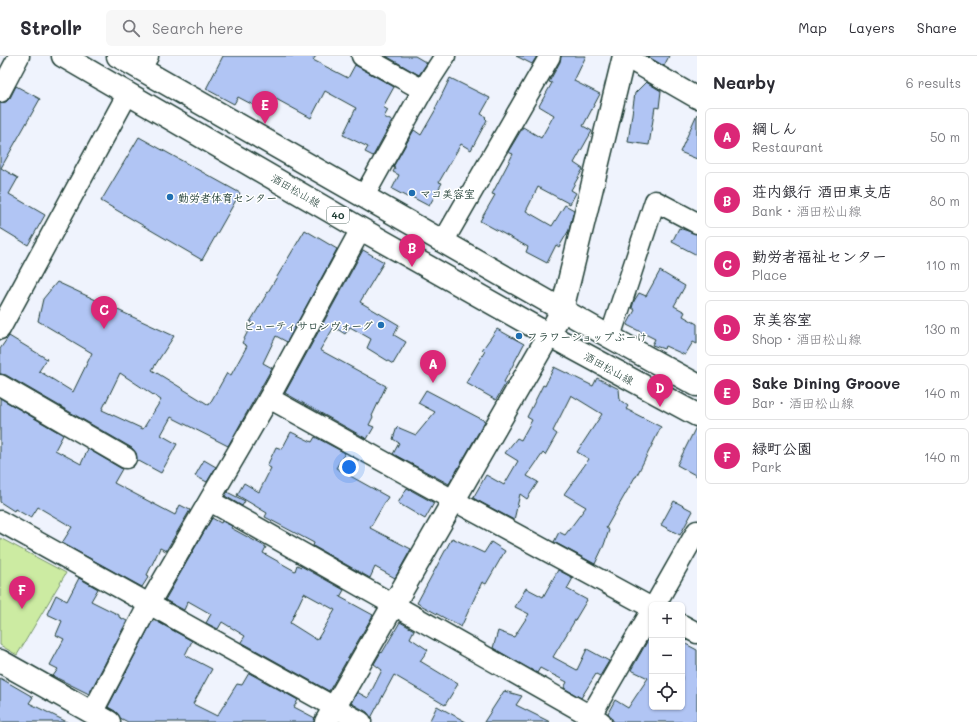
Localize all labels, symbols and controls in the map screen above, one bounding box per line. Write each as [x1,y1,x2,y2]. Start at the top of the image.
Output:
search box [106,10,386,46]
text: Strollr [20,15,82,40]
icon: search [120,17,142,39]
text: Search here [152,18,243,38]
text: Map [798,18,827,37]
text: Layers [849,18,895,37]
text: Share [917,18,957,37]
text: Nearby [713,71,775,93]
text: 6 results [906,74,961,91]
pin: E [252,91,278,124]
text: 綱しん [752,118,797,138]
text: A [722,128,732,145]
text: 50 m [930,128,960,145]
text: Restaurant [752,138,823,155]
street label: 酒田松山線 [268,170,324,210]
text: 荘内銀行 酒田東支店 [752,181,892,201]
place label: マコ美容室 [420,186,475,201]
marker: マコ美容室 [407,188,417,198]
place label: 勤労者体育センター [178,190,277,205]
marker: 勤労者体育センター [165,192,175,202]
text: B [723,192,731,209]
text: 80 m [930,192,960,209]
text: Bank · 酒田松山線 [752,202,861,219]
road number: 40 [327,207,349,223]
pin: B [399,234,425,267]
text: 勤労者福祉センター [752,246,887,266]
text: C [722,256,732,273]
text: 110 m [926,256,960,273]
text: Place [752,266,787,283]
pin: C [91,296,117,329]
text: 京美容室 [752,309,812,329]
place label: ビューティサロンヴォーグ [243,318,373,333]
marker: ビューティサロンヴォーグ [376,320,386,330]
text: D [722,320,732,337]
text: 130 m [924,320,960,337]
place label: フラワーショップぶーけ [527,329,647,344]
text: Shop · 酒田松山線 [752,330,861,347]
marker: フラワーショップぶーけ [514,331,524,341]
street label: 酒田松山線 [581,348,637,388]
pin: A [420,350,446,383]
text: Sake Dining Groove [752,373,900,393]
pin: D [647,374,673,407]
text: E [723,384,731,401]
text: 140 m [924,384,960,401]
text: Bar · 酒田松山線 [752,394,854,411]
text: 緑町公園 [752,438,812,458]
text: F [723,448,731,465]
text: 140 m [924,448,960,465]
your location [339,457,359,477]
text: Park [752,458,781,475]
pin: F [9,576,35,609]
map controls [649,602,685,710]
button: + [649,602,685,638]
button: − [649,638,685,674]
button: locate [649,674,685,710]

